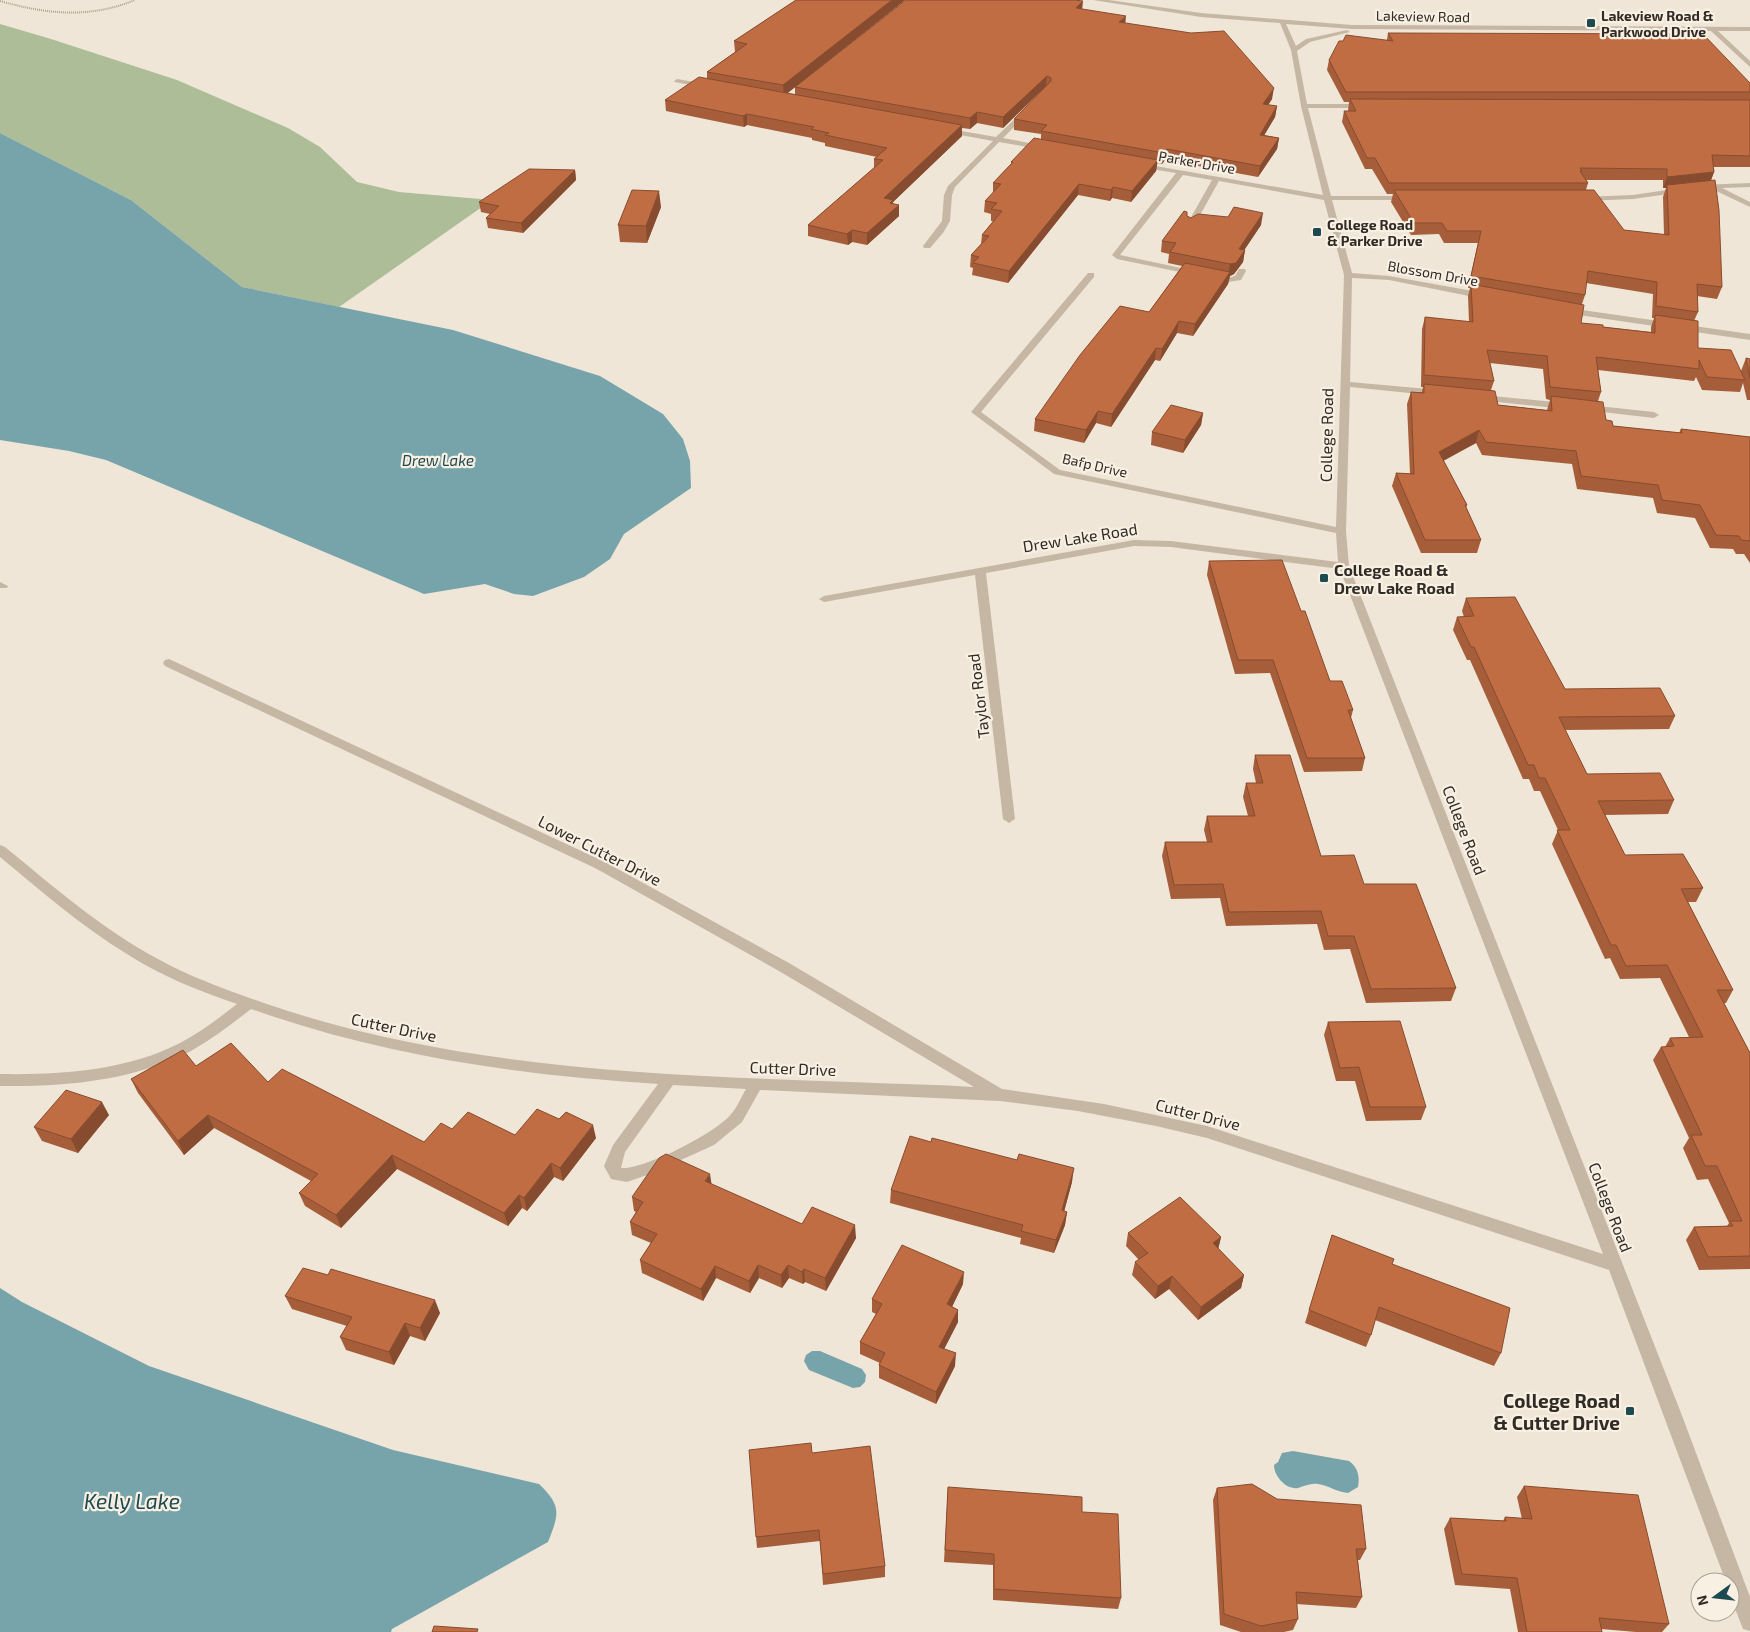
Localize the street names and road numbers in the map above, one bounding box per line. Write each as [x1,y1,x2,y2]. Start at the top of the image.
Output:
street label: Lakeview Road [1376,7,1470,25]
street label: Parker Drive [1157,147,1237,177]
street label: Blossom Drive [1386,257,1480,289]
street label: College Road [1316,388,1336,482]
street label: Bafp Drive [1061,449,1129,481]
street label: Drew Lake Road [1021,519,1139,555]
street label: Taylor Road [963,652,993,740]
street label: College Road [1439,783,1491,877]
street label: Lower Cutter Drive [535,811,665,889]
street label: Cutter Drive [350,1009,438,1045]
street label: Cutter Drive [749,1057,837,1079]
street label: Cutter Drive [1154,1094,1242,1134]
street label: College Road [1585,1160,1637,1254]

